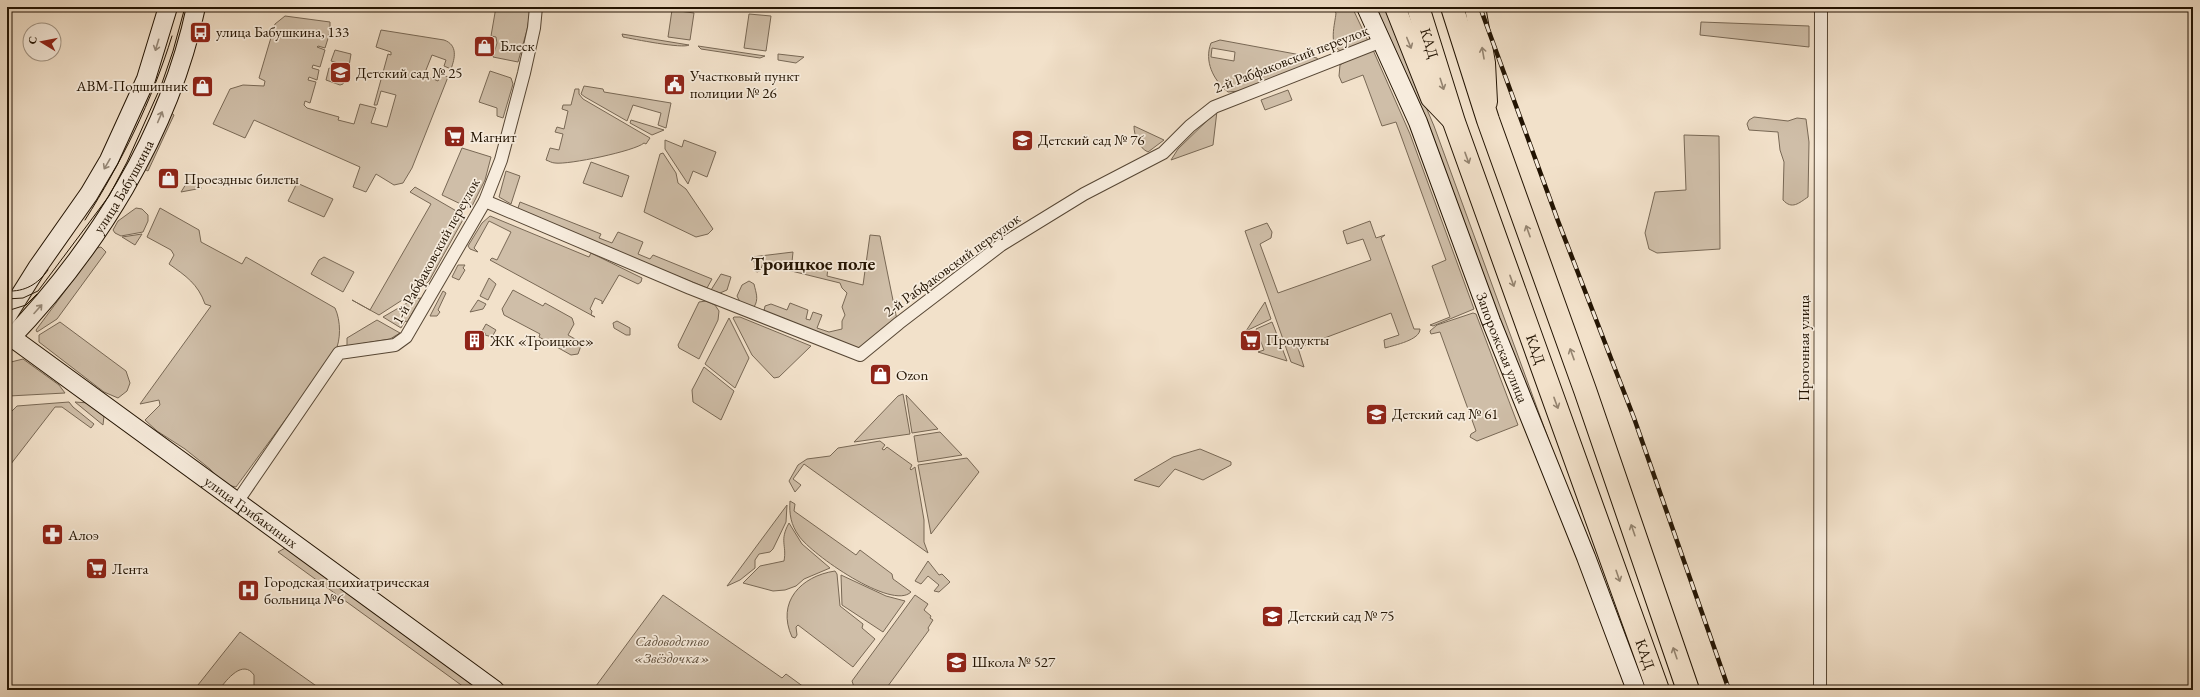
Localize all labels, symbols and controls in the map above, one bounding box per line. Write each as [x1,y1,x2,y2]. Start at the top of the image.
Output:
bus stop icon: улица Бабушкина, 133 [187,19,213,45]
street label: 2-й Рабфаковский переулок [1211,20,1371,97]
north arrow [22,22,62,62]
place label: улица Бабушкина, 133 [216,22,349,41]
street label: КАД [1416,26,1444,61]
shop icon: Блеск [471,33,497,59]
text: С [25,35,40,45]
place label: Блеск [500,36,535,55]
one-way arrow [1406,37,1413,49]
one-way arrow [153,38,160,51]
one-way arrow [1479,47,1487,60]
school or university icon: Детский сад № 25 [328,60,354,86]
place label: Детский сад № 25 [356,63,463,82]
place label: Участковый пункт полиции № 26 [689,66,799,102]
public building icon: Участковый пункт полиции № 26 [661,72,687,98]
shop icon: АВМ-Подшипник [190,73,216,99]
place label: АВМ-Подшипник [75,76,188,95]
one-way arrow [1439,78,1446,91]
one-way arrow [156,111,164,123]
supermarket icon: Магнит [441,124,467,150]
place label: Магнит [470,127,516,146]
school or university icon: Детский сад № 76 [1010,127,1036,153]
place label: Детский сад № 76 [1038,130,1145,149]
street label: улица Бабушкина [89,136,158,237]
one-way arrow [1464,152,1472,164]
one-way arrow [102,158,110,170]
shop icon: Проездные билеты [156,166,182,192]
place label: Проездные билеты [184,169,299,188]
street label: 1-й Рабфаковский переулок [387,174,484,327]
street label: 2-й Рабфаковский переулок [880,209,1024,321]
one-way arrow [1524,225,1531,238]
district label: Троицкое поле [751,251,875,276]
one-way arrow [1508,274,1516,286]
street label: Запорожская улица [1472,290,1533,406]
street label: Прогонная улица [1794,295,1813,401]
one-way arrow [33,304,42,314]
supermarket icon: Продукты [1238,327,1264,353]
building icon: ЖК «Троицкое» [462,328,488,354]
place label: Продукты [1266,330,1329,349]
place label: ЖК «Троицкое» [489,331,594,350]
street label: КАД [1522,331,1550,367]
one-way arrow [1567,348,1575,360]
shop icon: Ozon [868,362,894,388]
place label: Ozon [896,365,929,384]
one-way arrow [1553,396,1560,409]
school or university icon: Детский сад № 61 [1363,401,1389,427]
place label: Детский сад № 61 [1392,404,1499,423]
street label: улица Грибакиных [201,471,302,552]
pharmacy icon: Алоэ [40,522,66,548]
place label: Алоэ [67,525,99,544]
one-way arrow [1628,525,1636,537]
supermarket icon: Лента [83,556,109,582]
place label: Лента [112,559,148,578]
one-way arrow [1615,569,1622,582]
place label: Городская психиатрическая больница №6 [264,572,430,608]
hospital icon: Городская психиатрическая больница №6 [236,578,262,604]
school or university icon: Детский сад № 75 [1259,603,1285,629]
place label: Детский сад № 75 [1288,606,1395,625]
park label: Садоводство «Звёздочка» [634,631,710,667]
street label: КАД [1631,636,1660,672]
one-way arrow [1671,647,1678,660]
school or university icon: Школа № 527 [944,649,970,675]
place label: Школа № 527 [972,652,1056,671]

